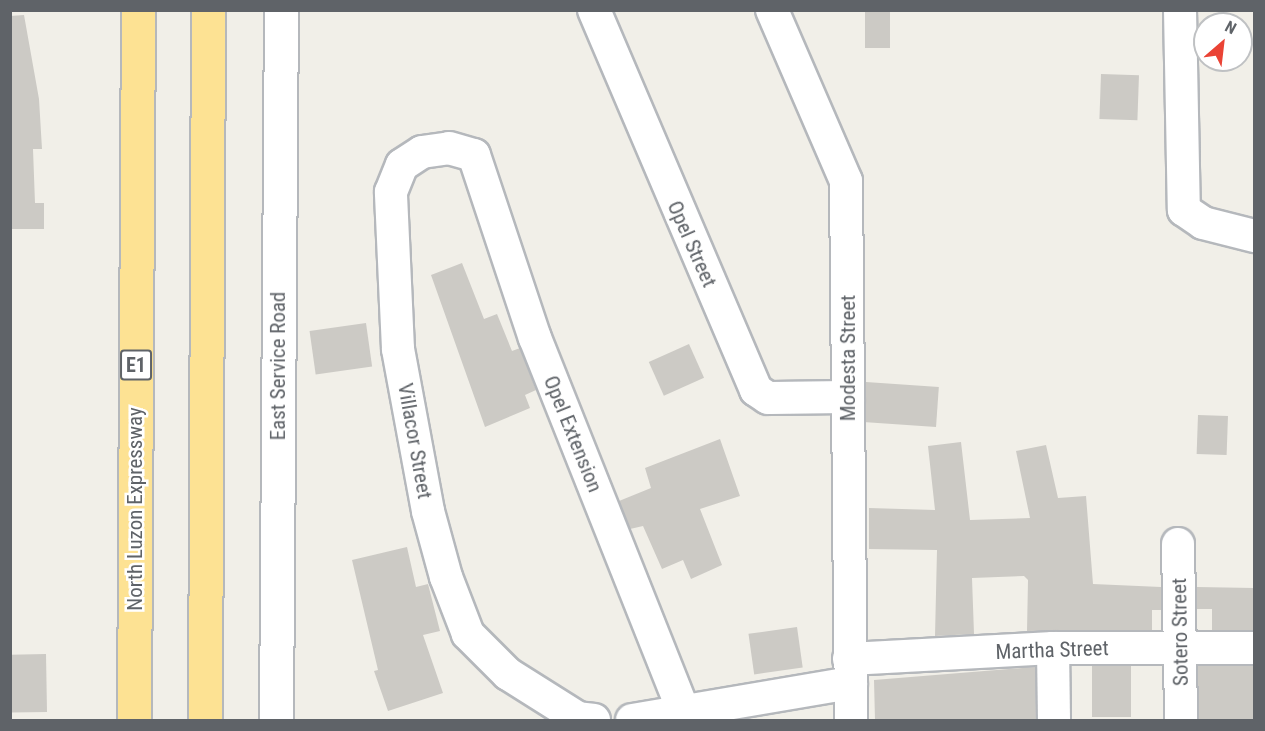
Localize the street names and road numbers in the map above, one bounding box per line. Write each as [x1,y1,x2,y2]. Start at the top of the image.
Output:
street label: Opel Street [662,197,722,291]
street label: East Service Road [265,292,291,440]
street label: Modesta Street [835,295,861,421]
road number: E1 [120,348,152,382]
street label: Opel Extension [538,372,608,496]
street label: Villacor Street [392,381,438,501]
street label: North Luzon Expressway [122,407,148,611]
street label: Sotero Street [1166,578,1194,686]
street label: Martha Street [995,635,1109,665]

